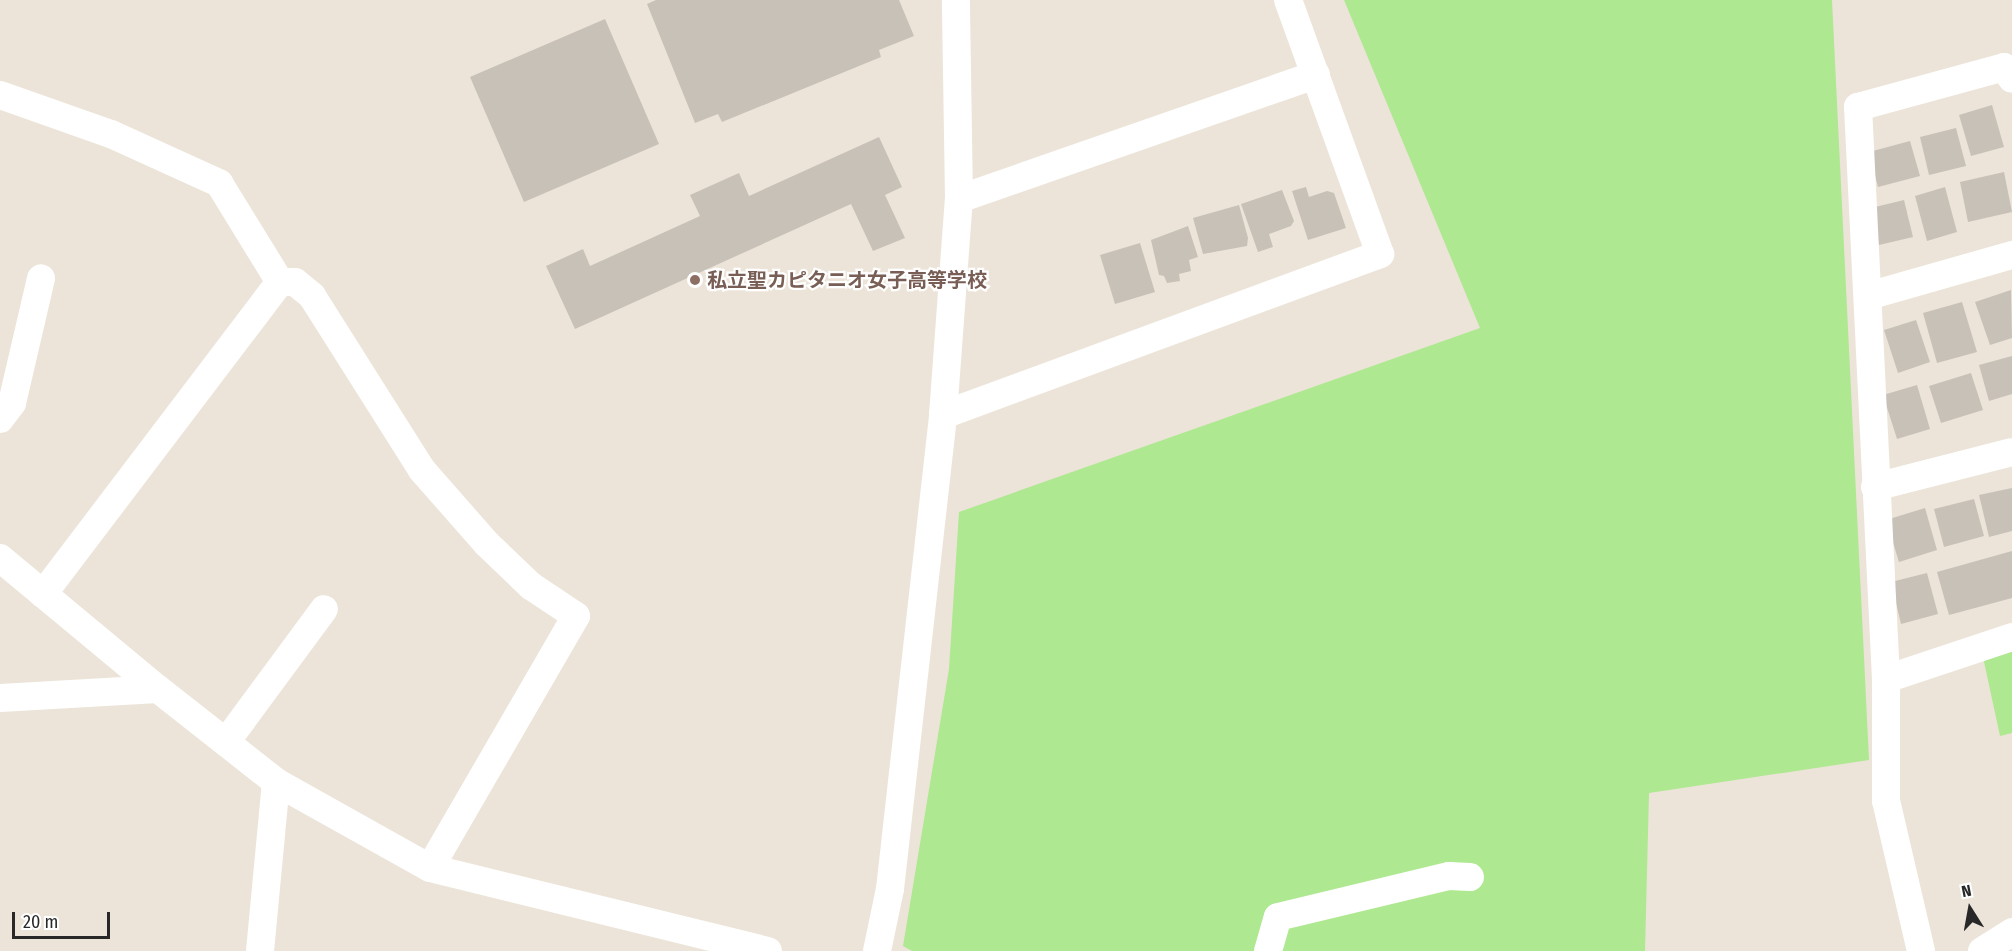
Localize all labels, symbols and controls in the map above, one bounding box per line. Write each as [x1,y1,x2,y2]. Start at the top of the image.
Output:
place label: 私立聖カピタニオ女子高等学校 [707,268,987,292]
marker: 私立聖カピタニオ女子高等学校 [688,273,702,287]
north arrow [1940,879,2000,939]
text: N [1960,881,1973,901]
scale bar [15,900,112,938]
text: 20 m [23,911,58,933]

